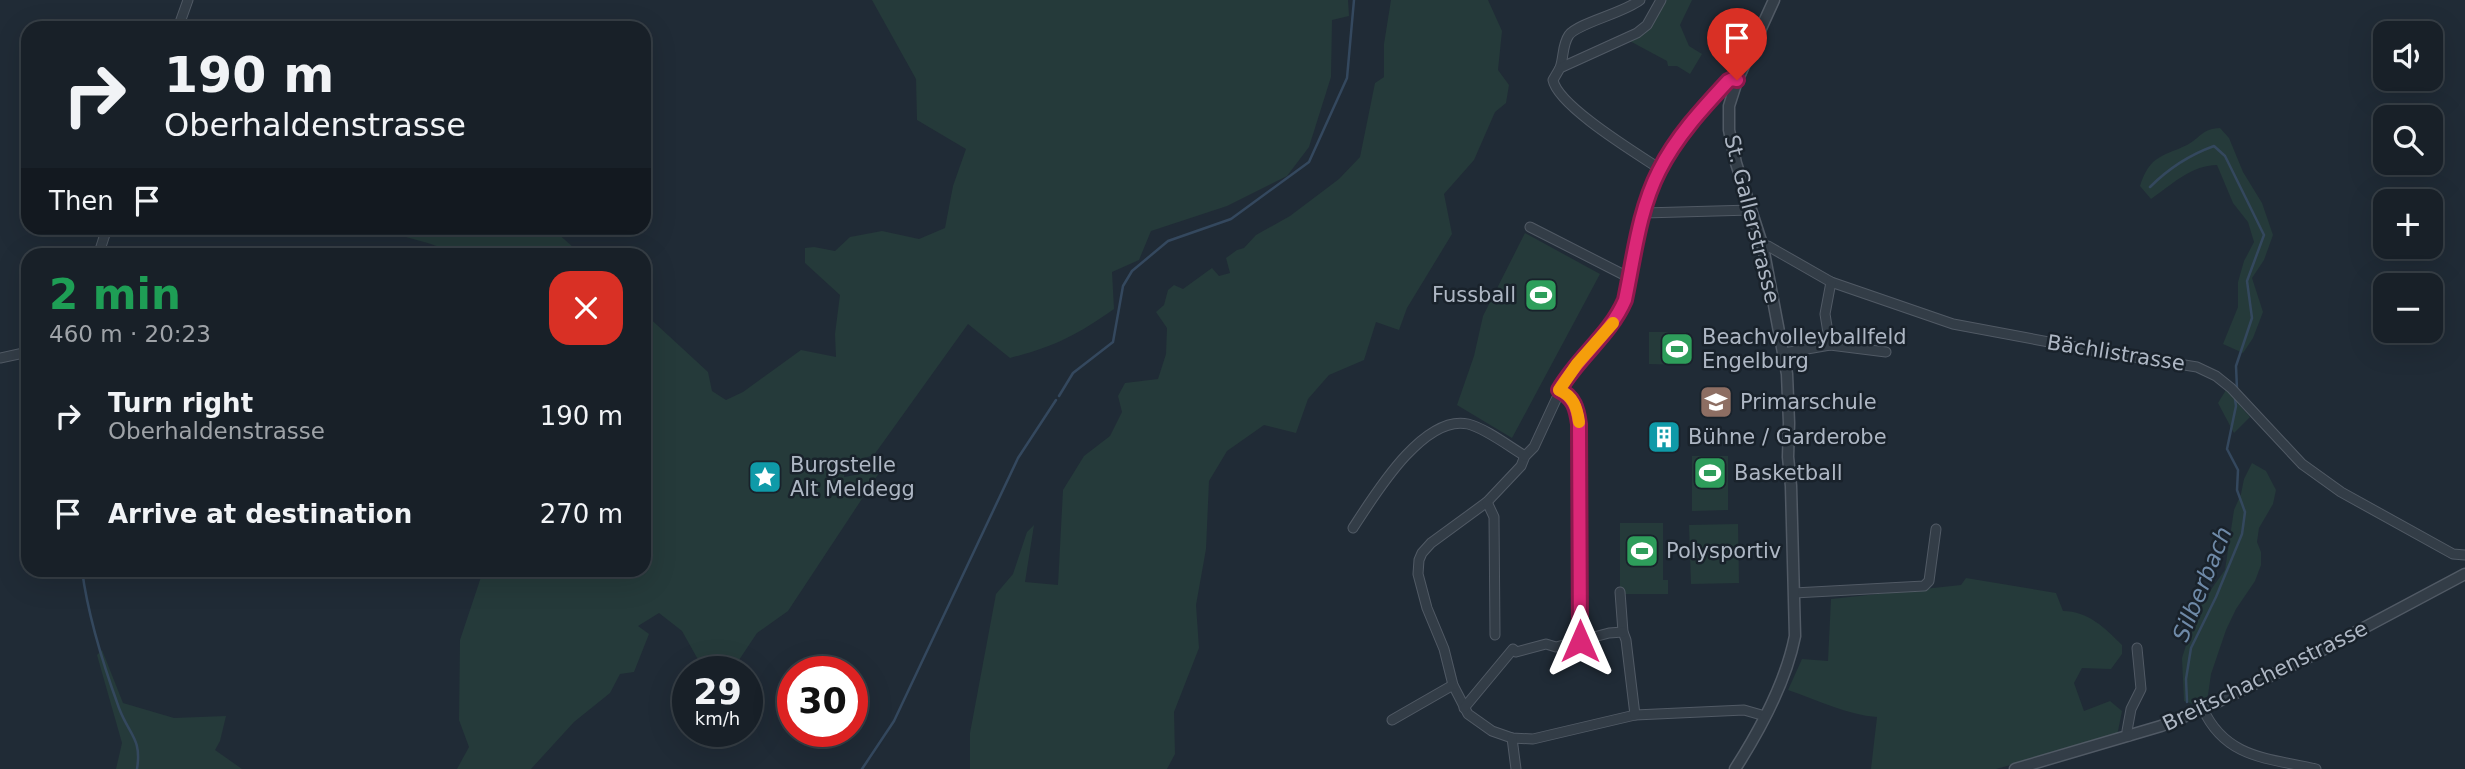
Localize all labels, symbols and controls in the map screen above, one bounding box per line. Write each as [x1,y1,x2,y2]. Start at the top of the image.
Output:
pin [1707,8,1767,80]
icon: arrive [1718,19,1756,57]
map controls [2373,21,2443,343]
button: sound [2373,21,2443,91]
text: 190 m [164,47,334,104]
icon: right [49,49,140,140]
button: search [2373,105,2443,175]
text: Oberhaldenstrasse [164,106,466,144]
street label: St. Gallerstrasse [1719,132,1785,306]
icon: arrive [128,182,166,220]
text: Then [49,186,114,216]
button: + [2373,189,2443,259]
text: 2 min [49,270,181,319]
button: close [549,271,623,345]
button: − [2373,273,2443,343]
sports icon: Fussball [1522,276,1560,314]
place label: Fussball [1432,283,1516,307]
text: 460 m · 20:23 [49,321,211,347]
place label: Beachvolleyballfeld Engelburg [1702,325,1907,373]
sports icon: Beachvolleyballfeld Engelburg [1658,330,1696,368]
street label: Bächlistrasse [2045,330,2187,376]
school or university icon: Primarschule [1697,383,1735,421]
text: Turn right [108,388,253,418]
place label: Primarschule [1740,390,1877,414]
icon: right [49,397,87,435]
text: 190 m [540,401,623,431]
text: Oberhaldenstrasse [108,418,325,444]
building icon: Bühne / Garderobe [1645,418,1683,456]
place label: Bühne / Garderobe [1688,425,1887,449]
place label: Burgstelle Alt Meldegg [790,453,915,501]
sports icon: Basketball [1691,454,1729,492]
place icon: Burgstelle Alt Meldegg [746,458,784,496]
place label: Basketball [1734,461,1843,485]
icon: arrive [49,495,87,533]
text: Arrive at destination [108,499,412,529]
text: 270 m [540,499,623,529]
water label: Silberbach [2167,523,2237,645]
sports icon: Polysportiv [1623,532,1661,570]
place label: Polysportiv [1666,539,1781,563]
position arrow [1543,604,1617,678]
street label: Breitschachenstrasse [2159,616,2371,736]
speed limit sign: 30 [777,656,868,747]
text: 29 [693,672,742,712]
text: km/h [695,708,740,729]

